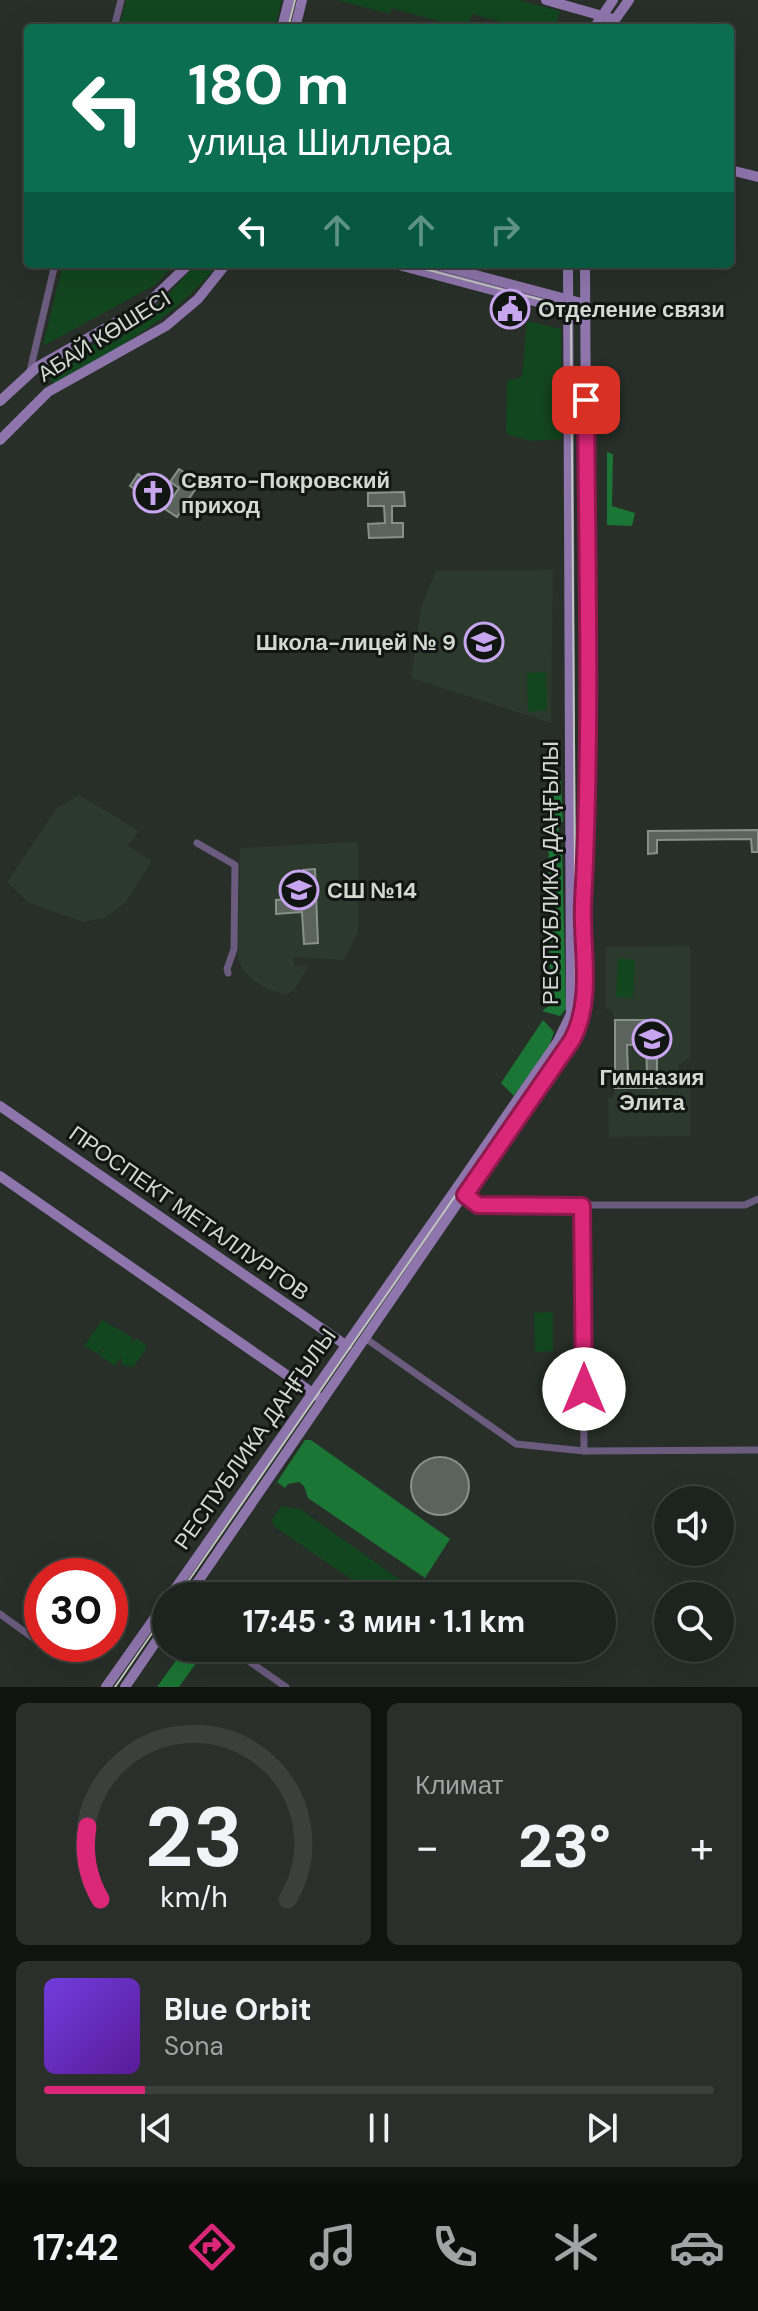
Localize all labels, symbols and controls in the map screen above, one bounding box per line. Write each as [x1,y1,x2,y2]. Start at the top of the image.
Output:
text: 180 m [188,48,349,121]
icon: left [56,56,160,160]
text: улица Шиллера [188,119,452,166]
icon: left [231,208,275,252]
icon: ahead [315,208,359,252]
icon: ahead [399,208,443,252]
icon: right [483,208,527,252]
street label: АБАЙ КӨШЕСІ [32,283,176,389]
public building icon: Отделение связи [489,288,531,330]
place label: Отделение связи [538,295,725,324]
pin [552,366,620,434]
icon: arrive [564,378,608,422]
place label: Свято-Покровский приход [181,466,390,520]
church icon: Свято-Покровский приход [132,472,174,514]
school or university icon: Школа-лицей № 9 [463,621,505,663]
place label: Школа-лицей № 9 [256,628,456,657]
street label: РЕСПУБЛИКА ДАҢҒЫЛЫ [536,741,565,1005]
school or university icon: СШ №14 [278,869,320,911]
place label: СШ №14 [327,876,417,905]
school or university icon: Гимназия Элита [631,1018,673,1060]
place label: Гимназия Элита [600,1063,704,1117]
street label: ПРОСПЕКТ МЕТАЛЛУРГОВ [63,1119,315,1307]
street label: РЕСПУБЛИКА ДАҢҒЫЛЫ [167,1323,343,1555]
position arrow [542,1347,626,1431]
map controls [654,1486,734,1662]
button: sound [654,1486,734,1566]
speed limit sign: 30 [24,1558,128,1662]
button: search [654,1582,734,1662]
text: 17:45 · 3 мин · 1.1 km [243,1602,525,1641]
text: Климат [415,1768,504,1802]
text: 23 [144,1783,243,1892]
text: 23° [518,1807,611,1886]
text: − [415,1818,439,1876]
text: + [690,1818,714,1876]
text: km/h [160,1879,227,1916]
text: Blue Orbit [164,1990,311,2029]
text: Sona [164,2029,224,2063]
icon: previous [134,2106,178,2150]
icon: pause [357,2106,401,2150]
icon: next [580,2106,624,2150]
icon: directions [184,2219,240,2275]
icon: music [305,2219,361,2275]
icon: phone [427,2219,483,2275]
icon: climate [548,2219,604,2275]
icon: car [669,2219,725,2275]
text: 17:42 [33,2224,118,2271]

